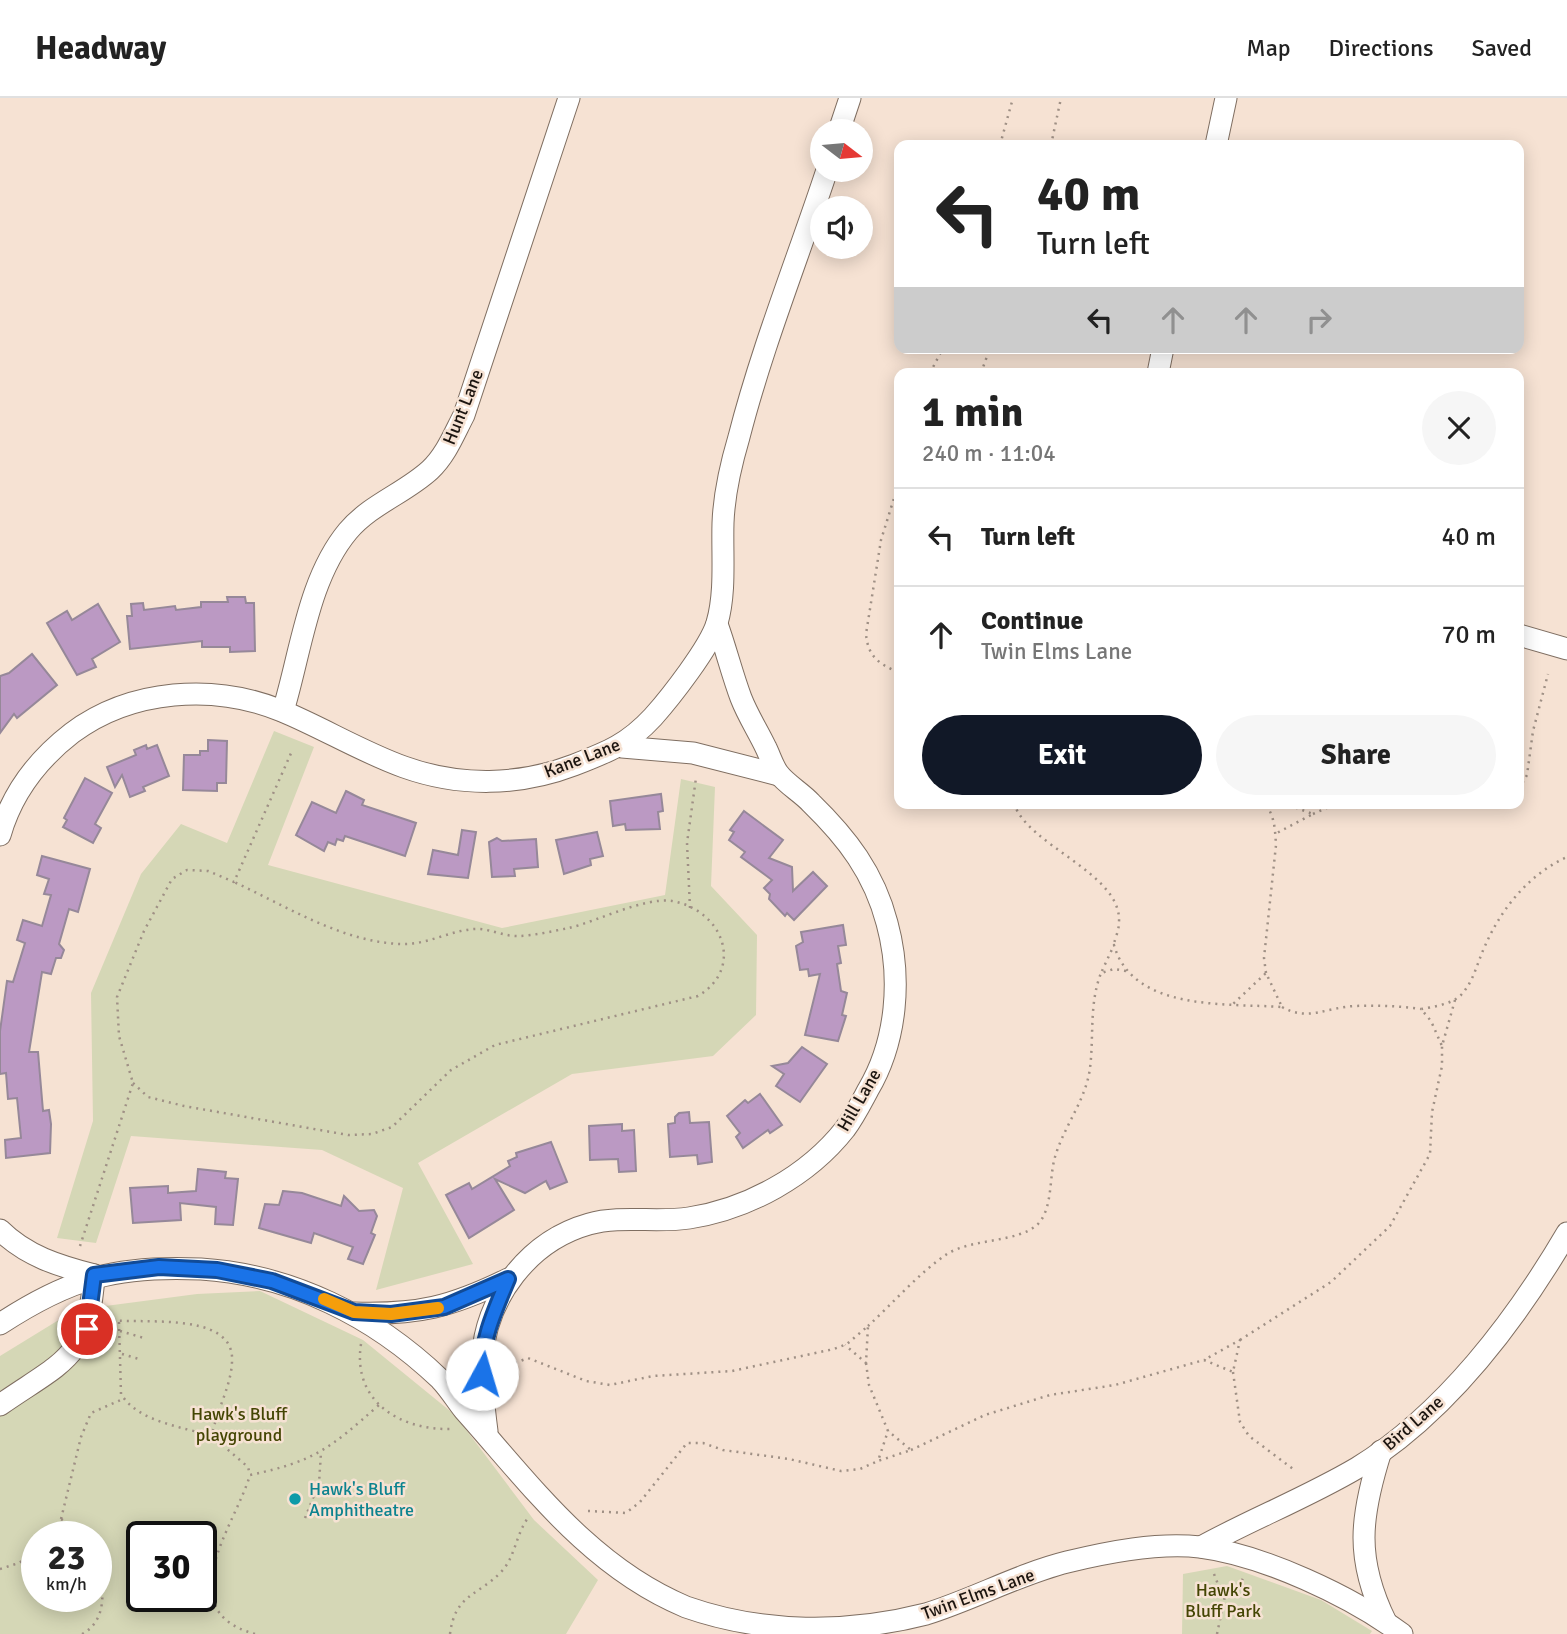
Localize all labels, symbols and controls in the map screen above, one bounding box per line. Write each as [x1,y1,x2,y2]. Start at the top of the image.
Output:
text: Headway [35,28,166,69]
text: Map [1246,33,1291,63]
text: Directions [1329,33,1434,63]
text: Saved [1472,33,1532,63]
north arrow [810,119,873,182]
map controls [810,119,873,259]
text: 40 m [1037,164,1140,224]
icon: left [922,168,1013,259]
button: sound [810,196,873,259]
text: Turn left [1037,224,1150,263]
icon: left [1081,301,1119,339]
icon: ahead [1154,301,1192,339]
icon: ahead [1227,301,1265,339]
icon: right [1300,301,1338,339]
street label: Hunt Lane [438,366,488,448]
text: 1 min [922,387,1023,438]
button: close [1422,391,1496,465]
text: 240 m · 11:04 [922,439,1056,468]
icon: left [922,518,960,556]
text: Turn left [981,521,1075,553]
text: 40 m [1441,521,1496,553]
text: Continue [981,605,1083,637]
icon: ahead [922,616,960,654]
text: 70 m [1441,619,1496,651]
text: Twin Elms Lane [981,637,1132,666]
button: Exit [922,715,1202,795]
button: Share [1216,715,1496,795]
street label: Kane Lane [541,733,623,783]
street label: Hill Lane [832,1065,886,1135]
pin [57,1299,117,1359]
icon: arrive [68,1310,106,1348]
position arrow [445,1337,519,1411]
street label: Bird Lane [1378,1391,1448,1455]
park label: Hawk's Bluff playground [191,1403,288,1446]
place label: Hawk's Bluff Amphitheatre [309,1478,414,1521]
marker: Hawk's Bluff Amphitheatre [287,1491,303,1507]
speed limit sign: 30 [126,1521,217,1612]
text: 23 [48,1536,85,1579]
street label: Twin Elms Lane [919,1563,1037,1625]
text: km/h [46,1573,87,1595]
park label: Hawk's Bluff Park [1185,1579,1261,1622]

